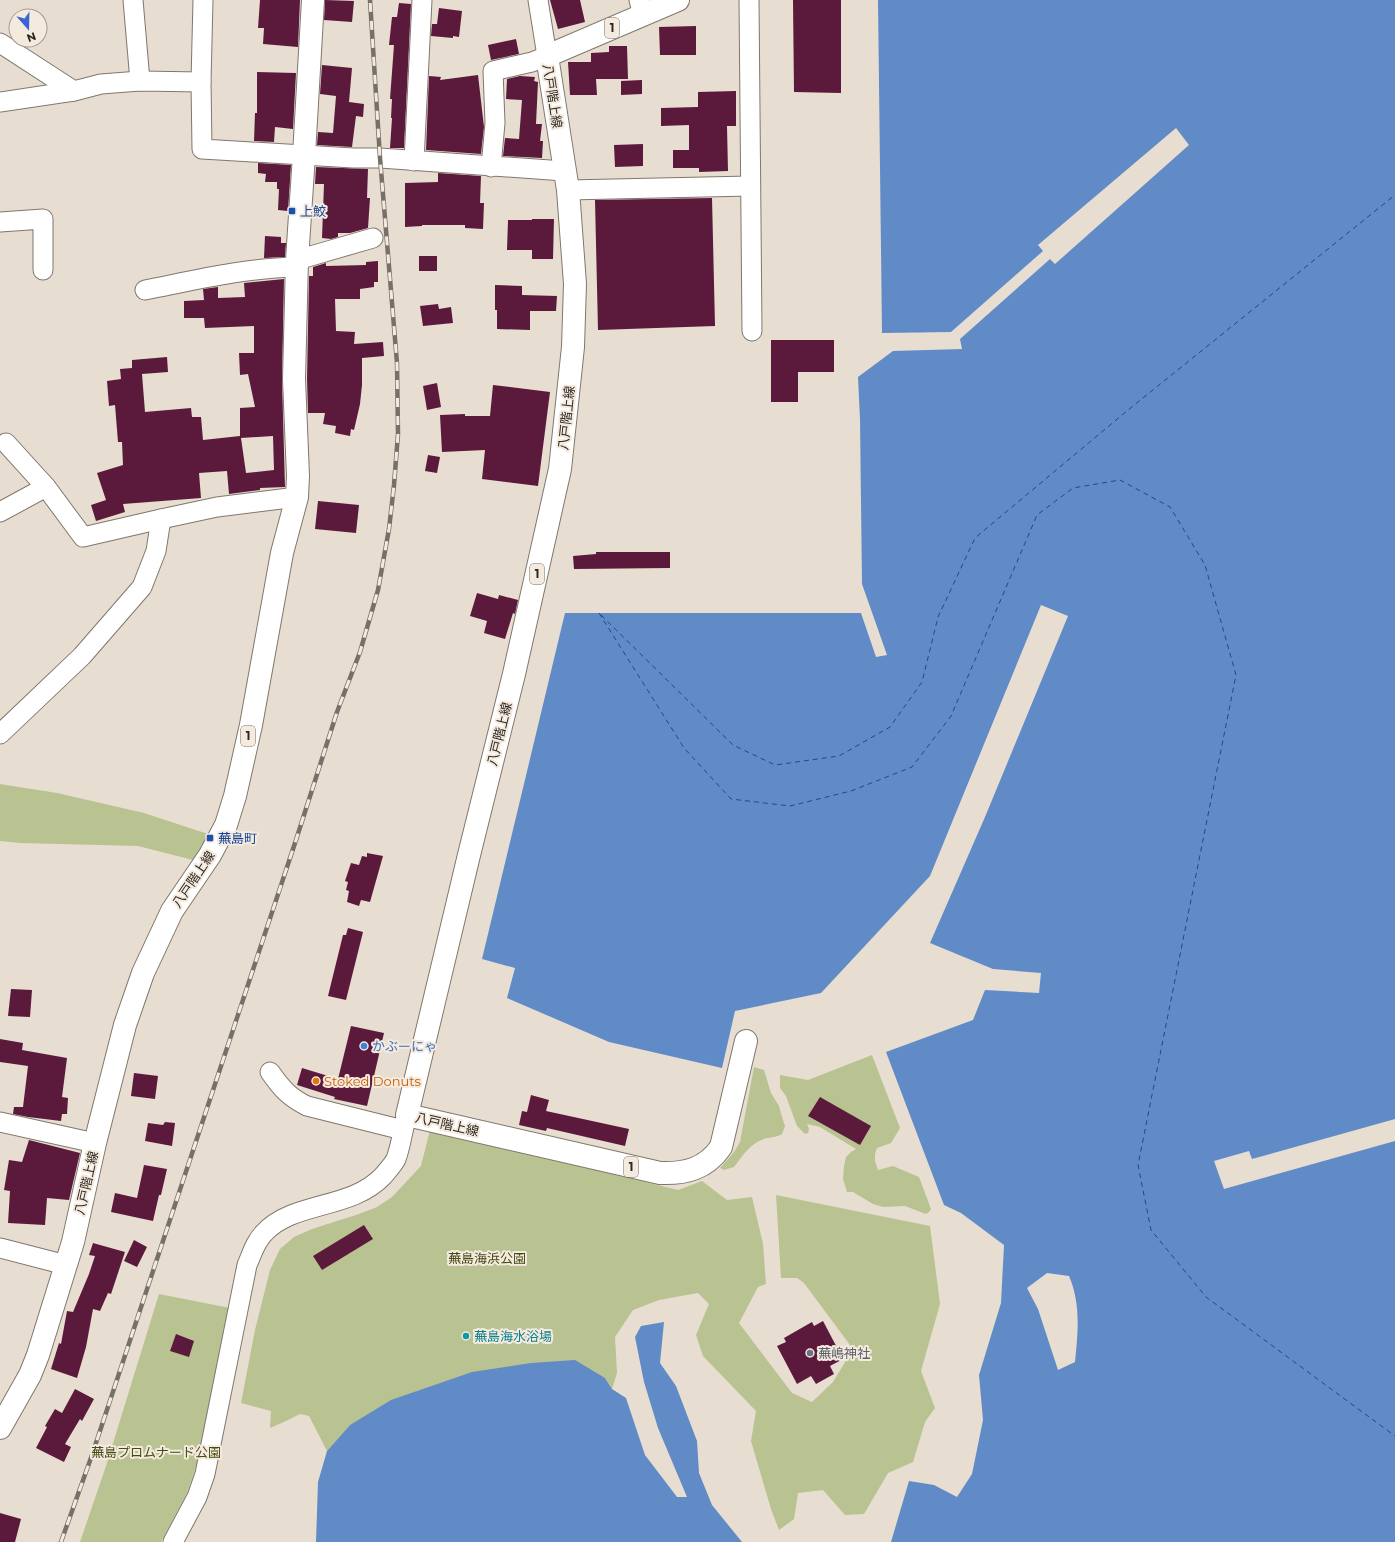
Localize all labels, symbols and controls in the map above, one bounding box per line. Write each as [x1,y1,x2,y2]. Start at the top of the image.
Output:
north arrow [8,8,48,48]
road number: 1 [605,18,619,38]
text: N [25,29,38,45]
street label: 八戸階上線 [540,63,566,129]
place label: 上鮫 [300,203,326,219]
marker: 上鮫 [287,206,297,216]
street label: 八戸階上線 [555,385,577,451]
road number: 1 [530,564,544,584]
street label: 八戸階上線 [483,701,515,767]
road number: 1 [241,726,255,746]
place label: 蕪島町 [218,830,257,846]
marker: 蕪島町 [205,833,215,843]
street label: 八戸階上線 [168,848,218,910]
place label: かぶーにゃ [372,1038,437,1054]
marker: かぶーにゃ [359,1041,369,1051]
place label: Stoked Donuts [324,1073,421,1089]
marker: Stoked Donuts [311,1076,321,1086]
street label: 八戸階上線 [414,1109,480,1139]
street label: 八戸階上線 [71,1150,101,1216]
road number: 1 [624,1157,638,1177]
park label: 蕪島海浜公園 [448,1250,526,1266]
place label: 蕪島海水浴場 [474,1328,552,1344]
marker: 蕪島海水浴場 [461,1331,471,1341]
place label: 蕪嶋神社 [818,1345,870,1361]
marker: 蕪嶋神社 [805,1348,815,1358]
park label: 蕪島プロムナード公園 [91,1444,221,1460]

